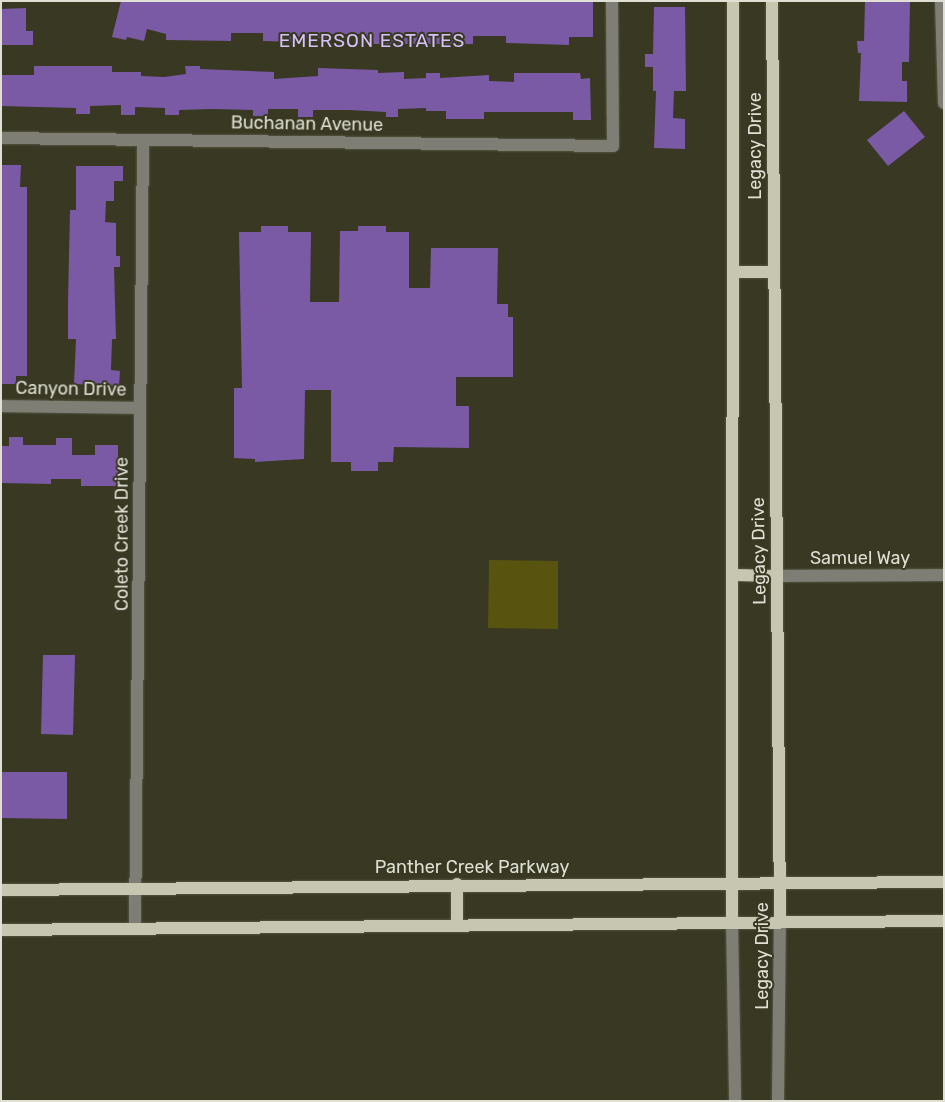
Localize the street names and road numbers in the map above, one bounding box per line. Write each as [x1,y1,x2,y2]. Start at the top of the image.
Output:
street label: Legacy Drive [744,92,766,200]
street label: Buchanan Avenue [230,112,384,136]
street label: Canyon Drive [15,377,127,401]
street label: Coleto Creek Drive [111,457,133,611]
street label: Legacy Drive [747,497,771,605]
street label: Samuel Way [810,547,910,569]
street label: Panther Creek Parkway [374,856,570,878]
street label: Legacy Drive [751,902,773,1010]

